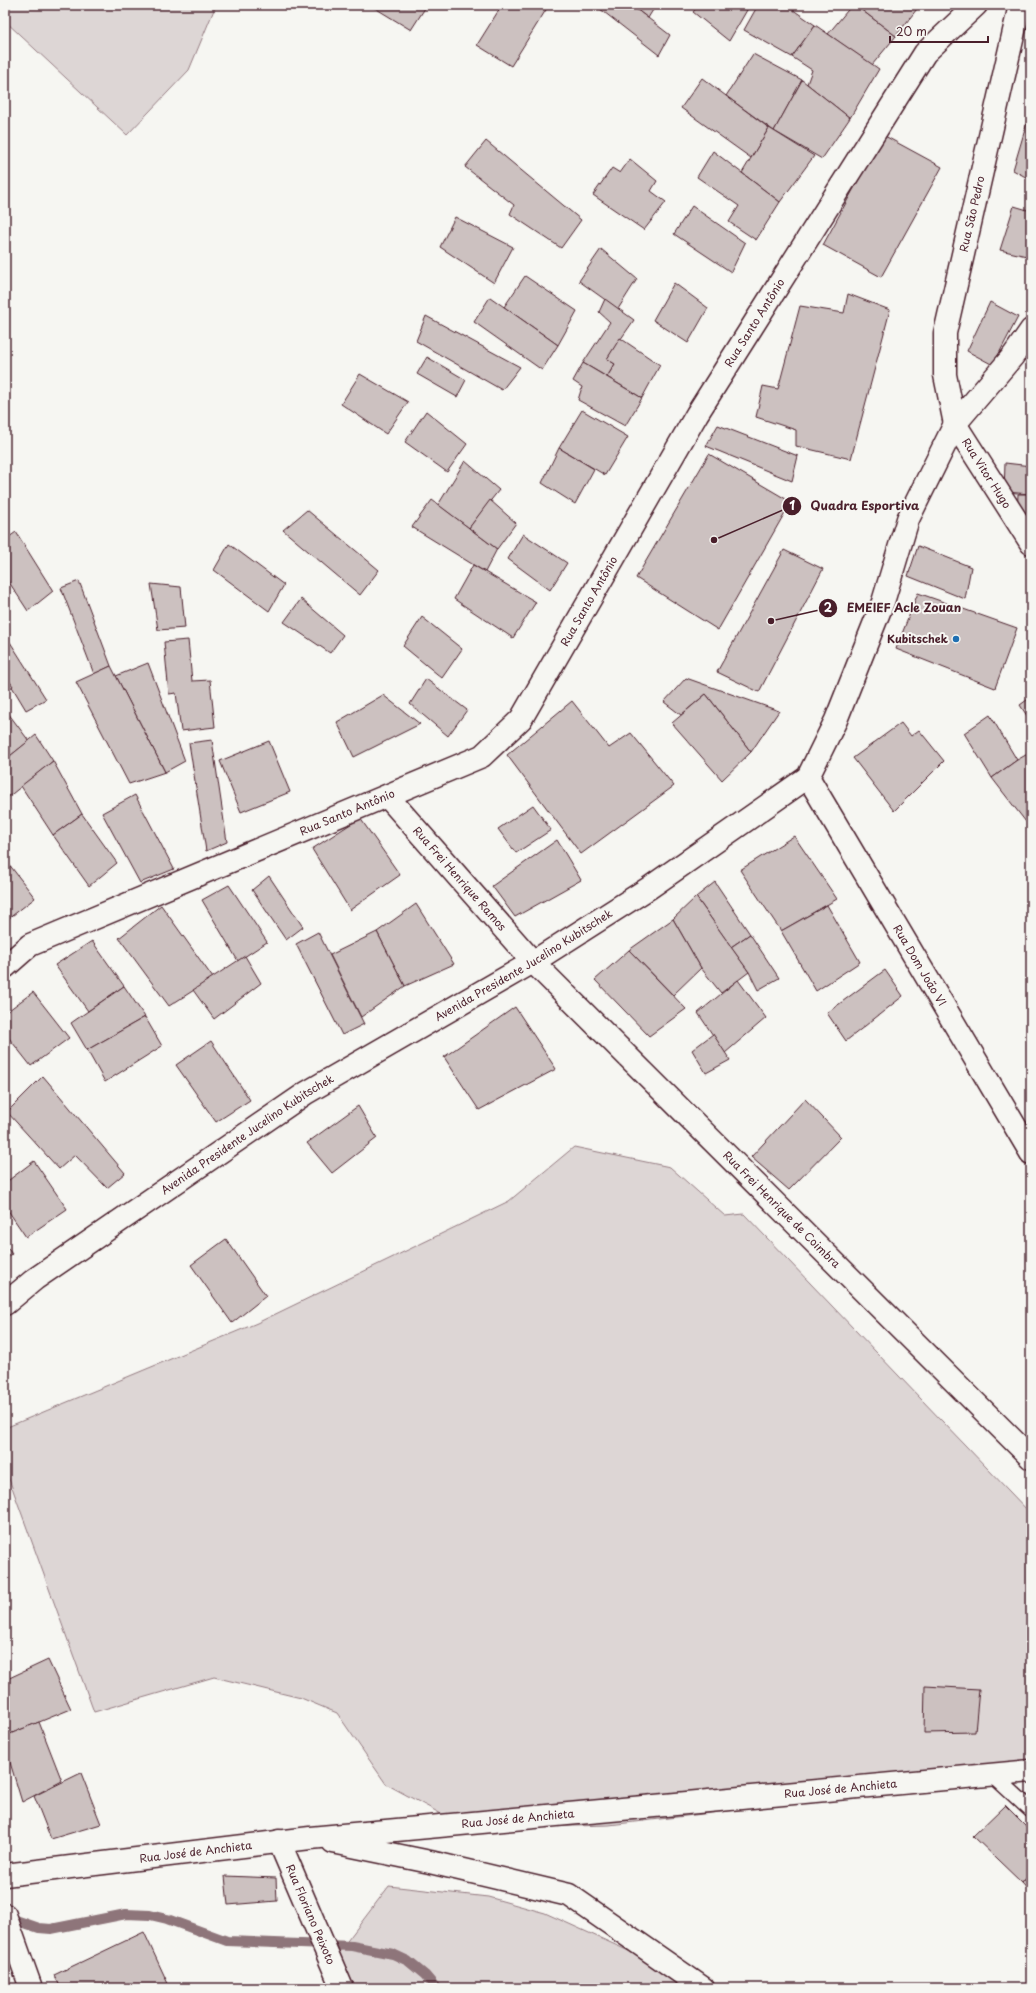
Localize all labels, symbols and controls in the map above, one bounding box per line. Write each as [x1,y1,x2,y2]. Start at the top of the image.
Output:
scale bar [890,18,988,44]
text: 20 m [896,22,927,40]
street label: Rua São Pedro [955,174,989,254]
street label: Rua Santo Antônio [720,275,789,370]
street label: Rua Vitor Hugo [958,435,1016,512]
callout: Quadra Esportiva [782,494,928,518]
text: 1 [789,496,795,514]
text: Quadra Esportiva [811,496,920,514]
street label: Rua Santo Antônio [556,553,621,649]
callout: EMEIEF Acle Zouan [818,596,970,620]
text: 2 [824,598,833,616]
text: EMEIEF Acle Zouan [847,598,961,616]
place label: Kubitschek [887,630,949,647]
marker: Kubitschek [951,634,961,644]
street label: Rua Santo Antônio [297,784,397,839]
street label: Rua Frei Henrique Ramos [409,822,511,934]
street label: Avenida Presidente Jucelino Kubitschek [431,904,616,1025]
street label: Rua Dom João VI [889,921,951,1009]
street label: Avenida Presidente Jucelino Kubitschek [157,1069,337,1198]
street label: Rua Frei Henrique de Coimbra [719,1147,845,1272]
street label: Rua José de Anchieta [783,1774,898,1802]
street label: Rua José de Anchieta [461,1804,575,1832]
street label: Rua José de Anchieta [138,1836,253,1867]
street label: Rua Floriano Peixoto [282,1862,340,1967]

